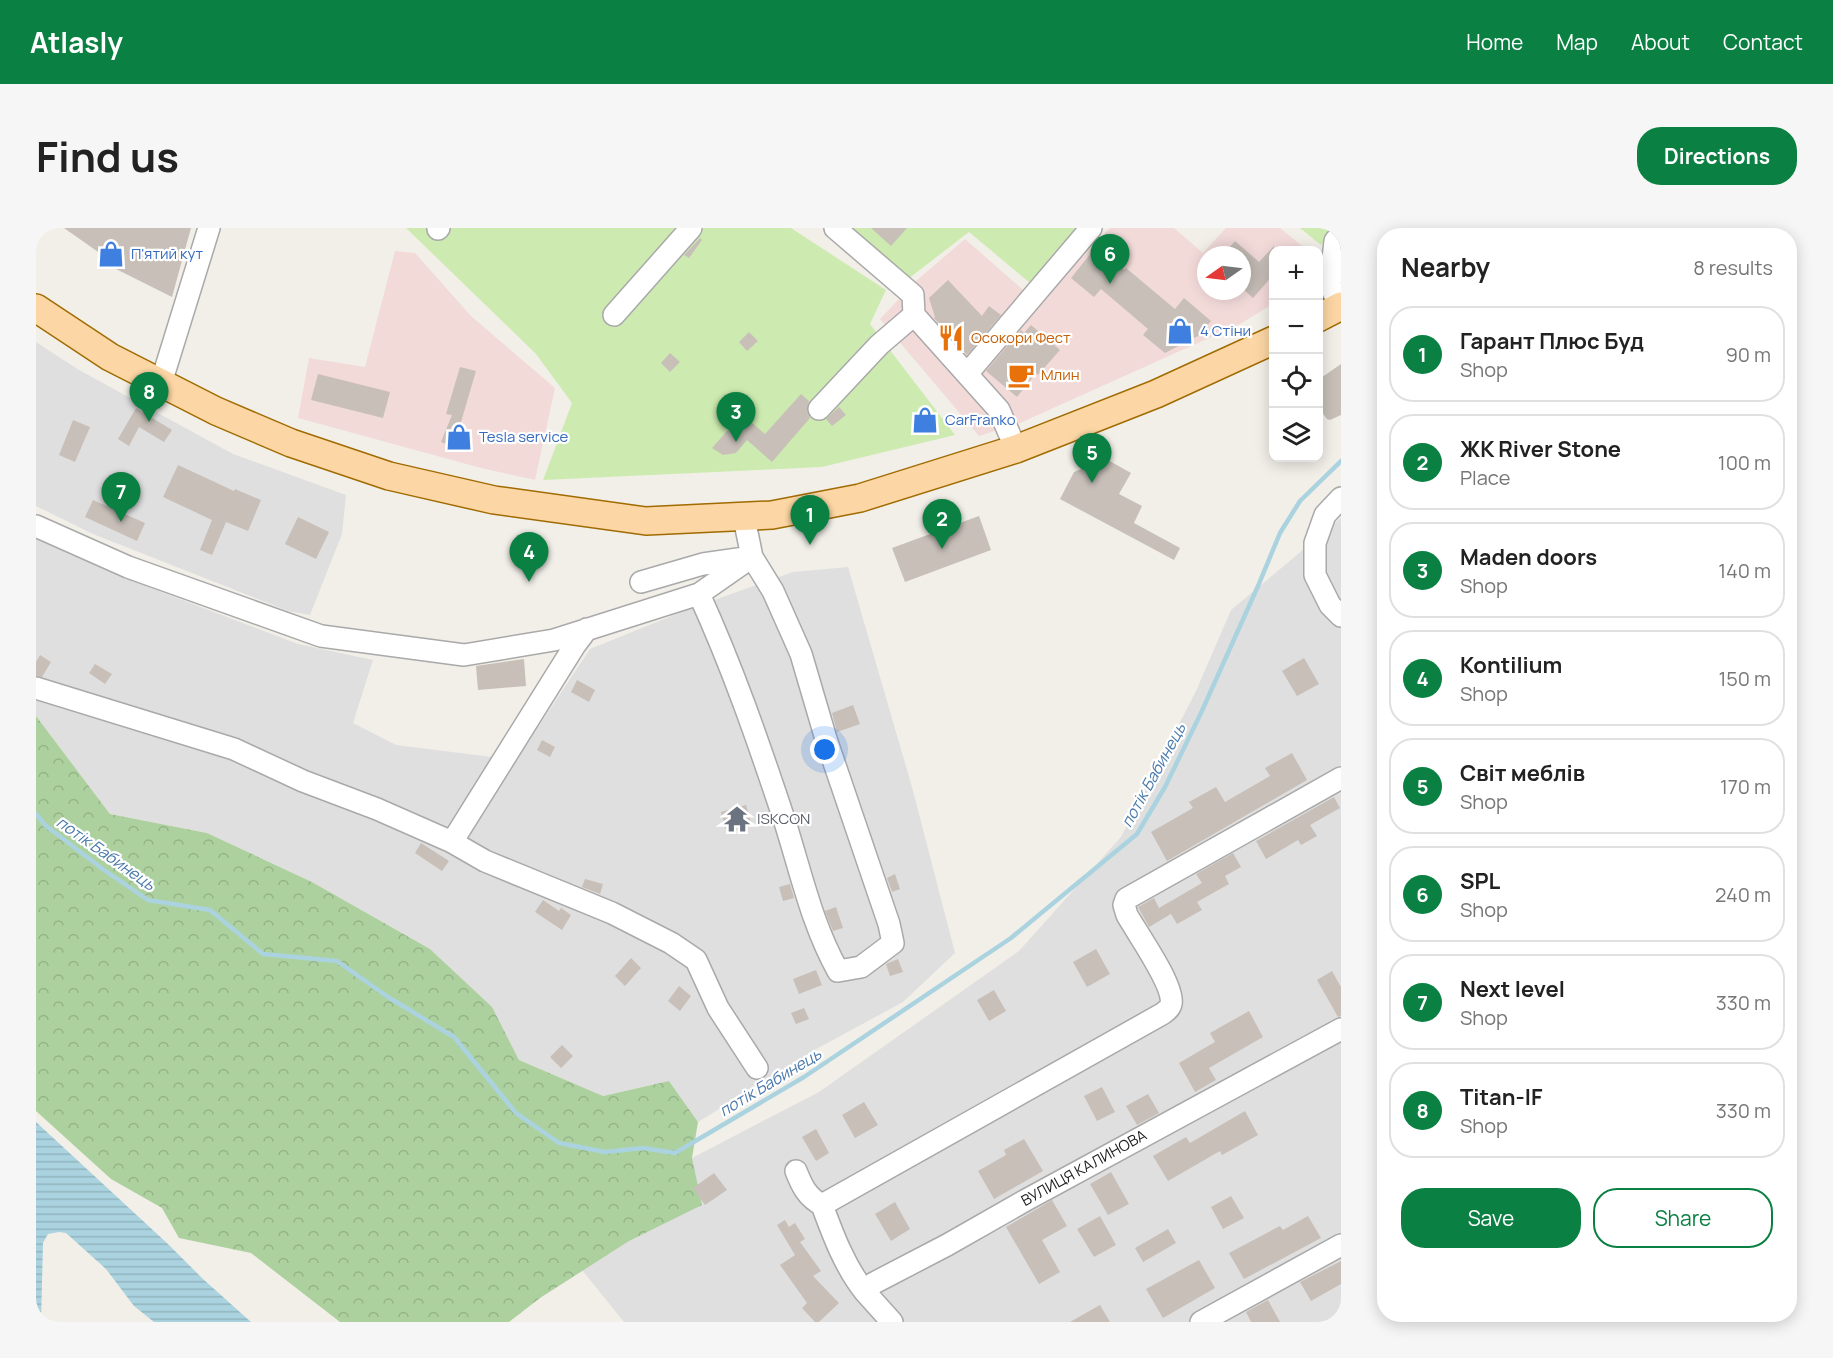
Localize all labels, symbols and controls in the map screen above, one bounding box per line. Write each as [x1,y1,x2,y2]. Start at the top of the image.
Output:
text: Atlasly [30,23,123,61]
text: Home [1466,28,1523,56]
text: Map [1556,28,1598,56]
text: About [1631,28,1690,56]
text: Contact [1723,28,1803,56]
text: Find us [36,127,179,185]
button: Directions [1637,127,1797,185]
pin: 6 [1090,235,1130,284]
shop icon: П'ятий кут [96,239,126,269]
place label: П'ятий кут [131,243,203,264]
north arrow [1197,246,1251,300]
map controls [1269,246,1323,462]
button: + [1269,246,1323,300]
text: Nearby [1401,249,1490,285]
text: 8 results [1693,254,1773,281]
button: − [1269,300,1323,354]
shop icon: 4 Стіни [1165,316,1195,346]
place label: 4 Стіни [1200,320,1251,341]
restaurant icon: Осокори Фест [936,323,966,353]
text: Гарант Плюс Буд [1460,326,1644,356]
place label: Осокори Фест [971,327,1071,348]
text: 1 [1418,341,1427,368]
text: 90 m [1725,341,1771,368]
button: locate [1269,354,1323,408]
text: Shop [1460,356,1508,383]
cafe icon: Млин [1006,360,1036,390]
place label: Млин [1041,364,1080,385]
pin: 8 [130,372,168,422]
pin: 3 [716,392,756,442]
shop icon: CarFranko [910,405,940,435]
button: layers [1269,408,1323,462]
place label: CarFranko [945,409,1016,430]
shop icon: Tesla service [444,422,474,452]
place label: Tesla service [479,426,568,447]
pin: 5 [1072,434,1112,483]
text: ЖК River Stone [1460,434,1621,464]
text: 2 [1417,449,1428,476]
text: 100 m [1718,449,1771,476]
text: Place [1460,464,1510,491]
pin: 7 [102,472,140,522]
pin: 1 [790,496,830,545]
pin: 2 [922,500,962,549]
pin: 4 [510,532,548,582]
text: Maden doors [1460,542,1597,572]
text: 3 [1417,557,1428,584]
text: 140 m [1718,557,1771,584]
text: Shop [1460,572,1508,599]
text: Kontilium [1460,650,1562,680]
text: 4 [1416,665,1429,692]
text: 150 m [1718,665,1771,692]
text: Shop [1460,680,1508,707]
water label: потік Бабинець [1115,719,1191,831]
your location [810,735,839,764]
text: Світ меблів [1460,758,1585,788]
text: 5 [1417,773,1428,800]
text: 170 m [1720,773,1771,800]
text: Shop [1460,788,1508,815]
temple icon: ISKCON [722,804,752,834]
place label: ISKCON [757,808,810,829]
water label: потік Бабинець [52,811,160,895]
text: SPL [1460,866,1500,896]
text: 6 [1416,881,1429,908]
text: 240 m [1715,881,1771,908]
text: Shop [1460,896,1508,923]
text: Next level [1460,974,1565,1004]
text: 7 [1417,989,1428,1016]
text: 330 m [1716,989,1771,1016]
text: Shop [1460,1004,1508,1031]
water label: потік Бабинець [715,1043,826,1121]
text: Titan-IF [1460,1082,1542,1112]
text: 8 [1416,1097,1429,1124]
text: 330 m [1716,1097,1771,1124]
text: Shop [1460,1112,1508,1139]
street label: ВУЛИЦЯ КАЛИНОВА [1017,1124,1151,1211]
button: Save [1401,1188,1581,1248]
button: Share [1593,1188,1773,1248]

